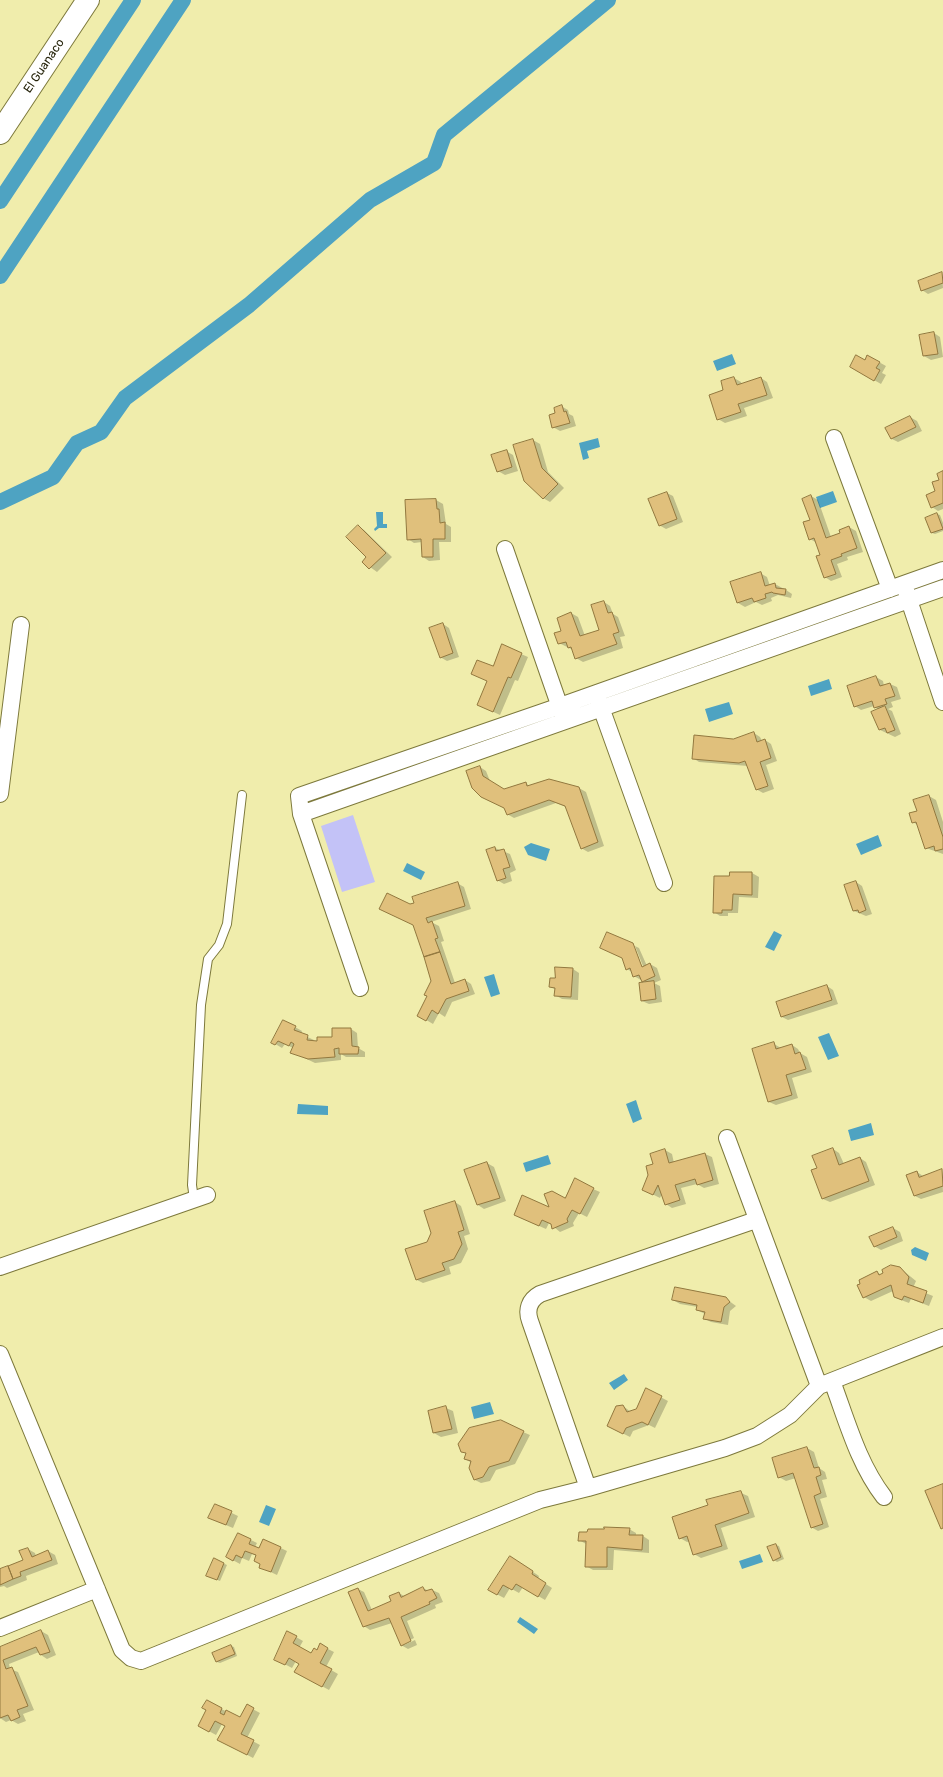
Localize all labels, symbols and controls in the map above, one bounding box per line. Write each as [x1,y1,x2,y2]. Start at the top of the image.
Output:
street label: El Guanaco [21,36,67,96]

